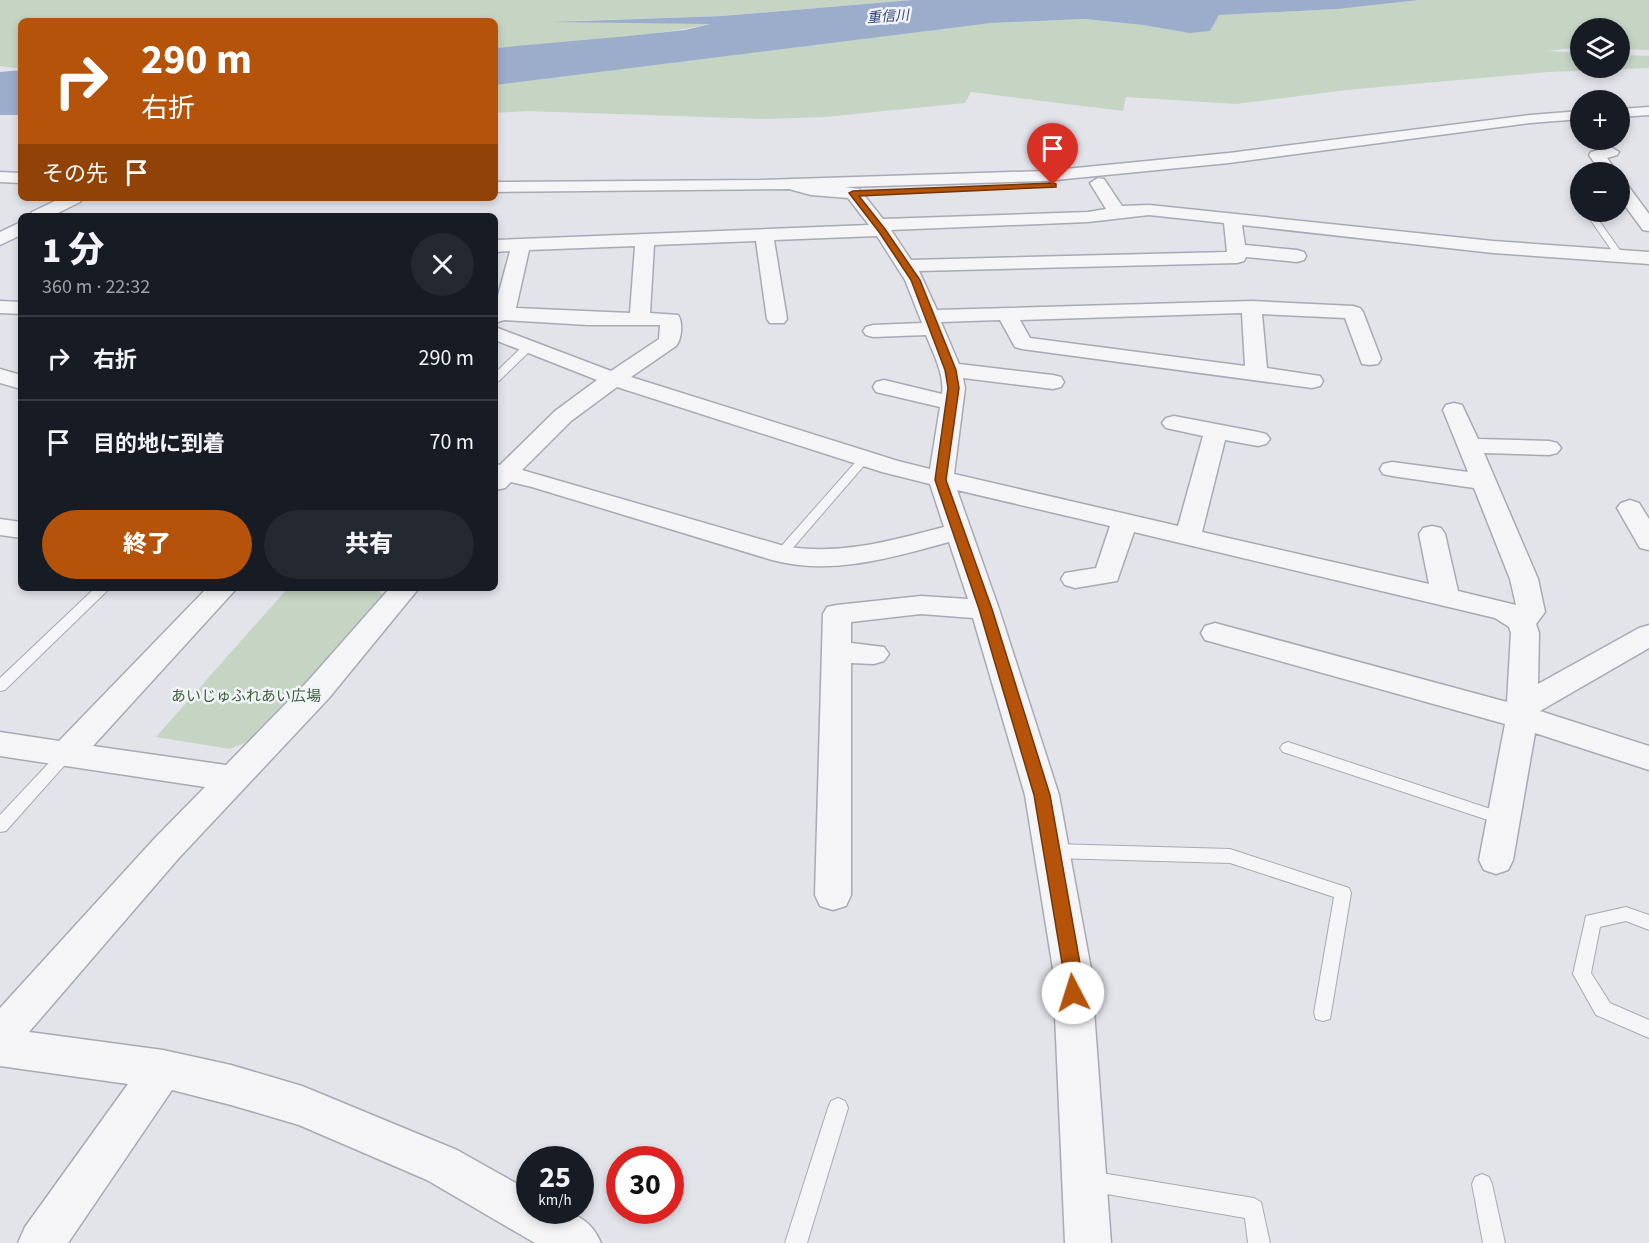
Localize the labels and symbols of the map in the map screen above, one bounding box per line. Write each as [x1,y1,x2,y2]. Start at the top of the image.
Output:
water label: 重信川 [866,5,912,28]
pin [1027,123,1078,185]
park label: あいじゅふれあい広場 [171,686,321,707]
position arrow [1041,961,1105,1025]
speed limit sign: 30 [606,1146,684,1224]

